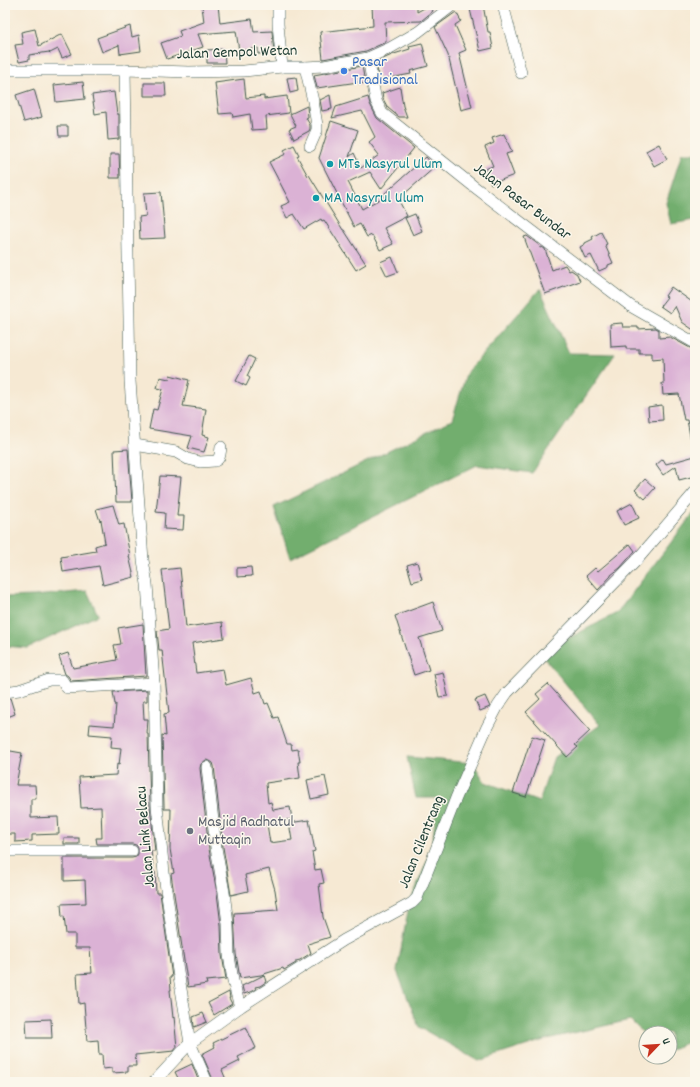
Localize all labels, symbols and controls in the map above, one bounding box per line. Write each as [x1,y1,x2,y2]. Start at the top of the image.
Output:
street label: Jalan Gempol Wetan [176,39,298,67]
place label: Pasar Tradisional [352,51,418,92]
marker: Pasar Tradisional [339,66,349,76]
place label: MTs Nasyrul Ulum [338,153,443,176]
street label: Jalan Pasar Bundar [468,158,576,246]
marker: MTs Nasyrul Ulum [325,159,335,169]
place label: MA Nasyrul Ulum [324,187,424,210]
marker: MA Nasyrul Ulum [311,193,321,203]
street label: Jalan Link Belacu [130,785,162,889]
street label: Jalan Cilentrang [393,792,451,892]
place label: Masjid Radhatul Muttaqin [198,811,294,852]
marker: Masjid Radhatul Muttaqin [185,826,195,836]
north arrow [638,1025,678,1065]
text: U [657,1036,674,1047]

